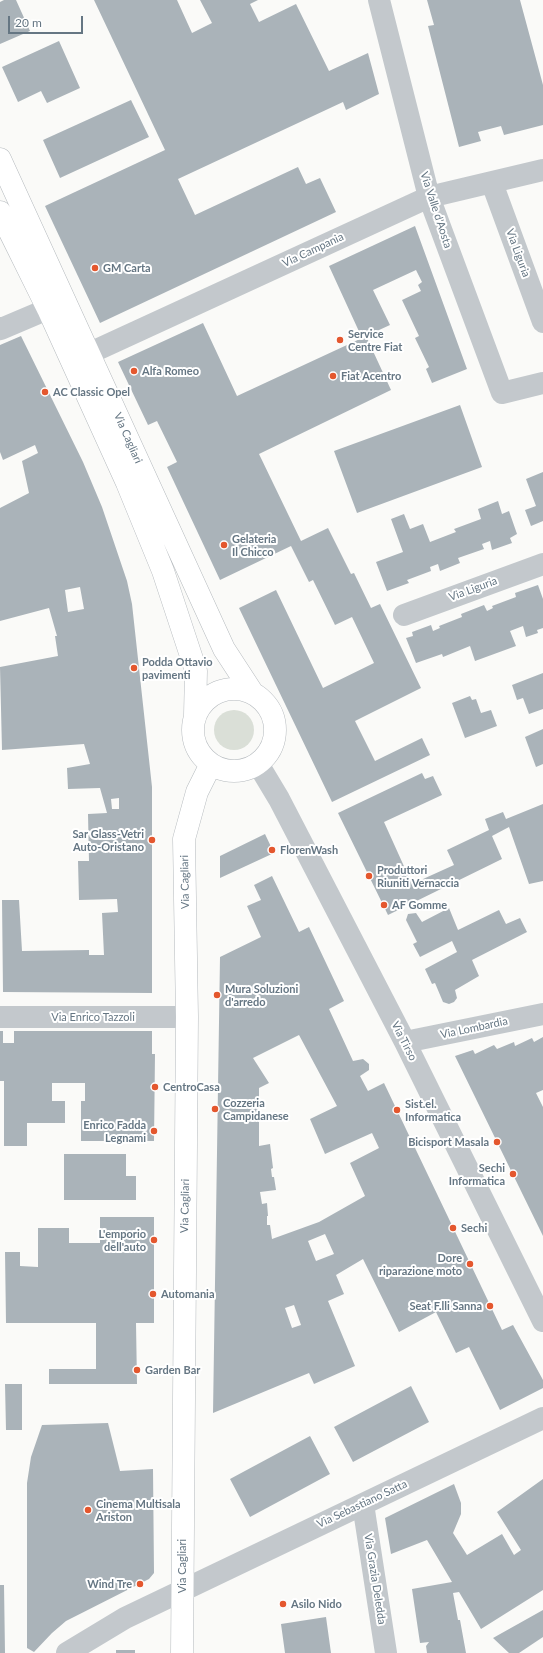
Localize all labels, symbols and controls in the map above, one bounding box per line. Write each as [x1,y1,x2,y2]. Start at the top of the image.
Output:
scale bar [10,8,85,34]
text: 20 m [15,15,42,30]
street label: Via Valle d'Aosta [417,170,455,250]
street label: Via Liguria [503,227,533,279]
street label: Via Campania [280,230,346,270]
place label: GM Carta [103,261,151,275]
marker: GM Carta [90,263,100,273]
place label: Service Centre Fiat [348,327,402,353]
marker: Service Centre Fiat [335,335,345,345]
place label: Alfa Romeo [142,364,199,378]
marker: Alfa Romeo [129,366,139,376]
place label: Fiat Acentro [341,369,401,383]
marker: Fiat Acentro [328,371,338,381]
place label: AC Classic Opel [53,385,130,399]
marker: AC Classic Opel [40,387,50,397]
street label: Via Cagliari [111,411,145,465]
place label: Gelateria Il Chicco [232,532,276,558]
marker: Gelateria Il Chicco [219,540,229,550]
street label: Via Liguria [447,574,499,604]
place label: Podda Ottavio pavimenti [142,655,213,681]
marker: Podda Ottavio pavimenti [129,663,139,673]
place label: Sar Glass-Vetri Auto-Oristano [72,827,144,853]
marker: Sar Glass-Vetri Auto-Oristano [147,835,157,845]
place label: FlorenWash [280,843,338,857]
marker: FlorenWash [267,845,277,855]
street label: Via Cagliari [178,855,192,909]
place label: Produttori Riuniti Vernaccia [377,863,459,889]
marker: Produttori Riuniti Vernaccia [364,871,374,881]
place label: AF Gomme [392,898,447,912]
marker: AF Gomme [379,900,389,910]
place label: Mura Soluzioni d'arredo [225,982,298,1008]
marker: Mura Soluzioni d'arredo [212,990,222,1000]
street label: Via Enrico Tazzoli [51,1010,135,1024]
street label: Via Lombardia [439,1014,509,1042]
street label: Via Tirso [388,1019,420,1063]
place label: CentroCasa [163,1080,220,1094]
marker: CentroCasa [150,1082,160,1092]
place label: Cozzeria Campidanese [223,1096,289,1122]
place label: Sist.el. Informatica [405,1097,461,1123]
marker: Cozzeria Campidanese [210,1104,220,1114]
marker: Sist.el. Informatica [392,1105,402,1115]
place label: Enrico Fadda Legnami [83,1118,146,1144]
marker: Enrico Fadda Legnami [149,1126,159,1136]
place label: Bicisport Masala [408,1135,489,1149]
marker: Bicisport Masala [492,1137,502,1147]
place label: Sechi Informatica [449,1161,505,1187]
marker: Sechi Informatica [508,1169,518,1179]
street label: Via Cagliari [178,1179,192,1233]
place label: Sechi [461,1221,487,1235]
marker: Sechi [448,1223,458,1233]
place label: L'emporio dell'auto [98,1227,146,1253]
marker: L'emporio dell'auto [149,1235,159,1245]
place label: Dore riparazione moto [379,1251,462,1277]
marker: Dore riparazione moto [465,1259,475,1269]
place label: Automania [161,1287,214,1301]
marker: Automania [148,1289,158,1299]
place label: Seat F.lli Sanna [409,1299,482,1313]
marker: Seat F.lli Sanna [485,1301,495,1311]
place label: Garden Bar [145,1363,200,1377]
marker: Garden Bar [132,1365,142,1375]
street label: Via Sebastiano Satta [315,1477,409,1531]
place label: Cinema Multisala Ariston [96,1497,181,1523]
marker: Cinema Multisala Ariston [83,1505,93,1515]
street label: Via Grazia Deledda [361,1533,389,1625]
street label: Via Cagliari [175,1539,189,1593]
place label: Wind Tre [87,1577,132,1591]
marker: Wind Tre [135,1579,145,1589]
place label: Asilo Nido [291,1597,342,1611]
marker: Asilo Nido [278,1599,288,1609]

